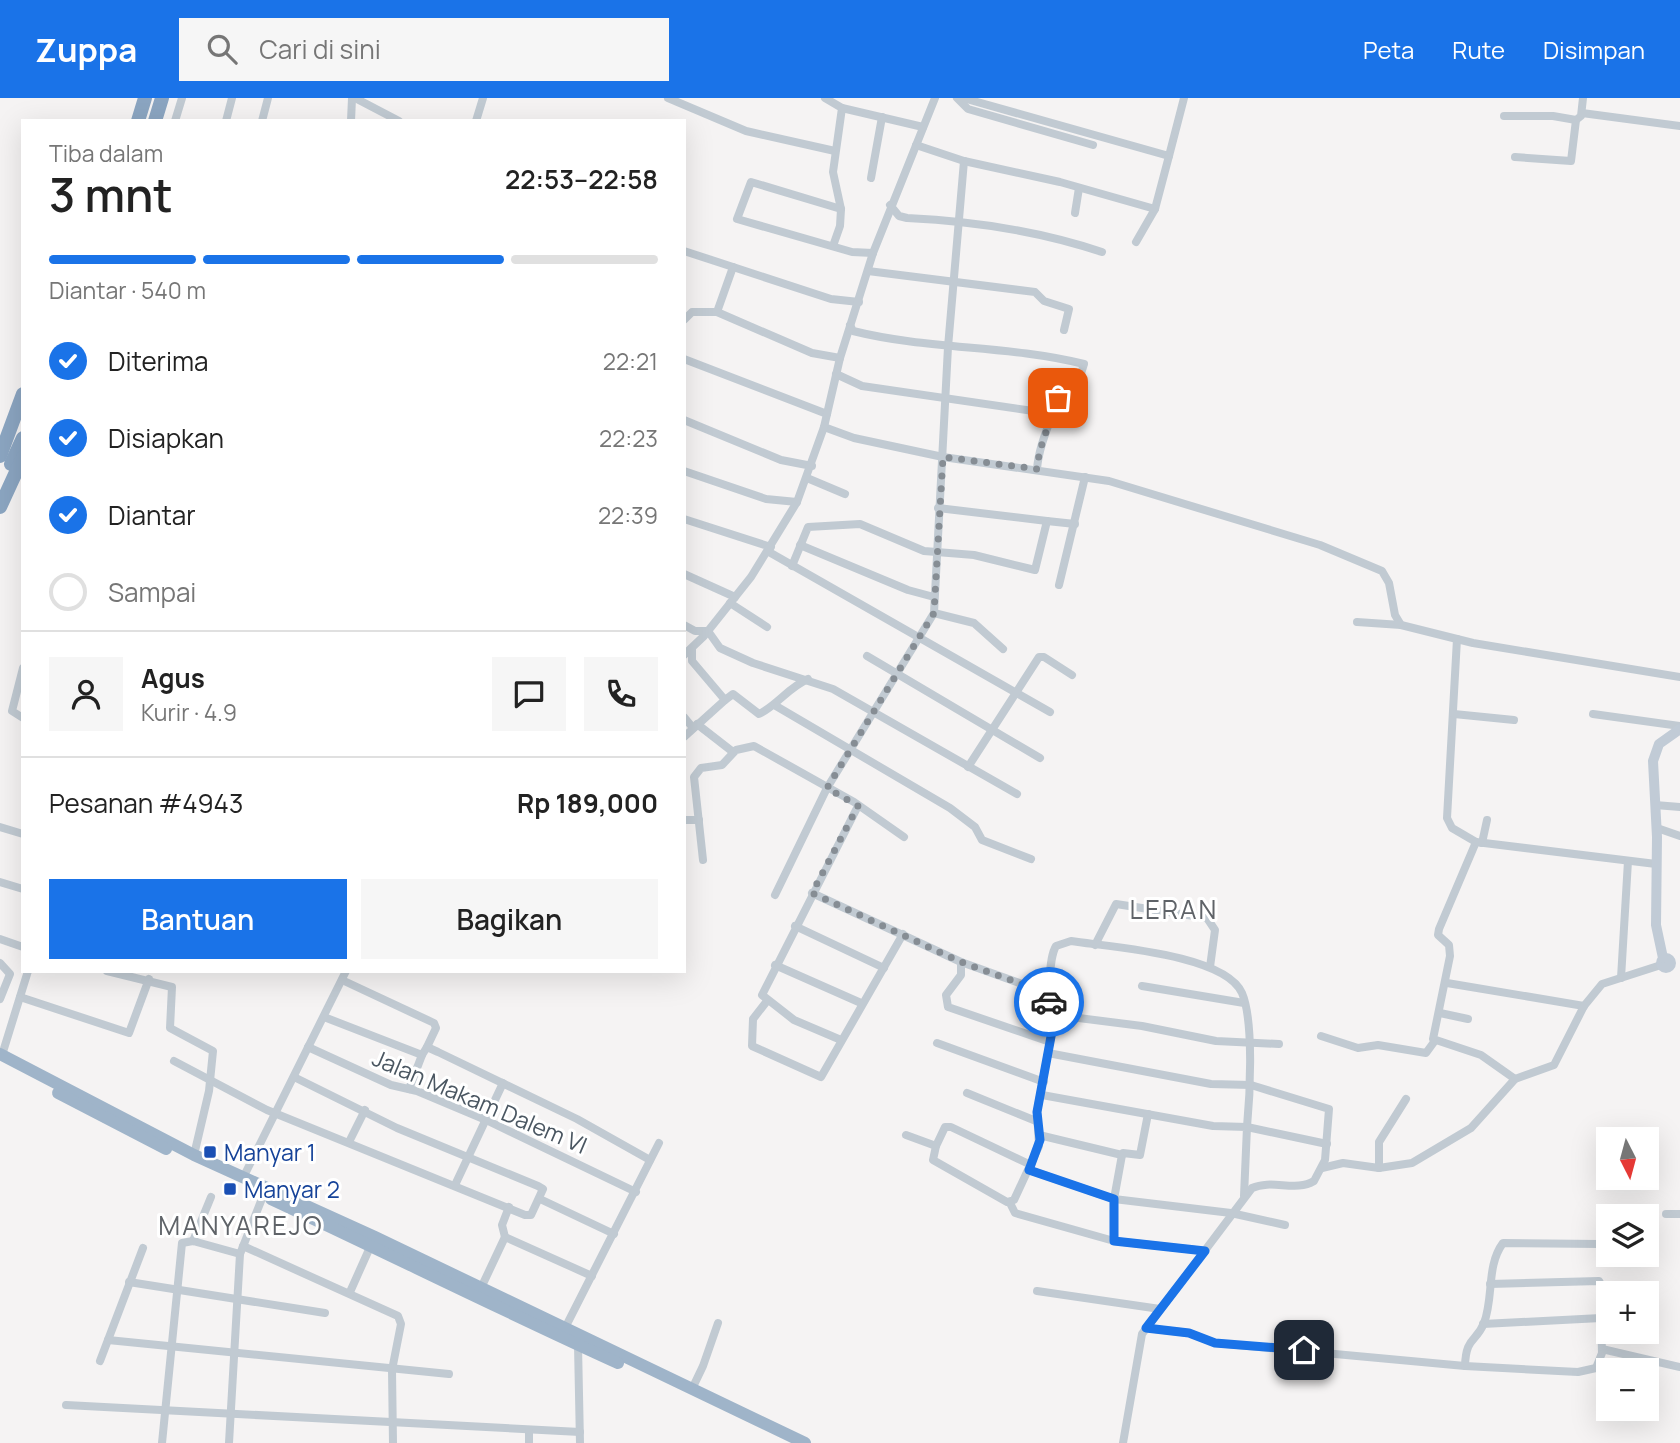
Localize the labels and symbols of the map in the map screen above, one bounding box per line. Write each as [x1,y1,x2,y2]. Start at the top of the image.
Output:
pin [1028,368,1088,428]
district label: LERAN [1130,891,1218,927]
courier [1014,967,1084,1037]
street label: Jalan Makam Dalem VI [368,1041,592,1161]
north arrow [1596,1127,1659,1190]
place label: Manyar 1 [224,1136,316,1168]
marker: Manyar 1 [202,1144,218,1160]
place label: Manyar 2 [244,1173,340,1205]
marker: Manyar 2 [222,1181,238,1197]
district label: MANYAREJO [158,1207,324,1243]
pin [1274,1320,1334,1380]

